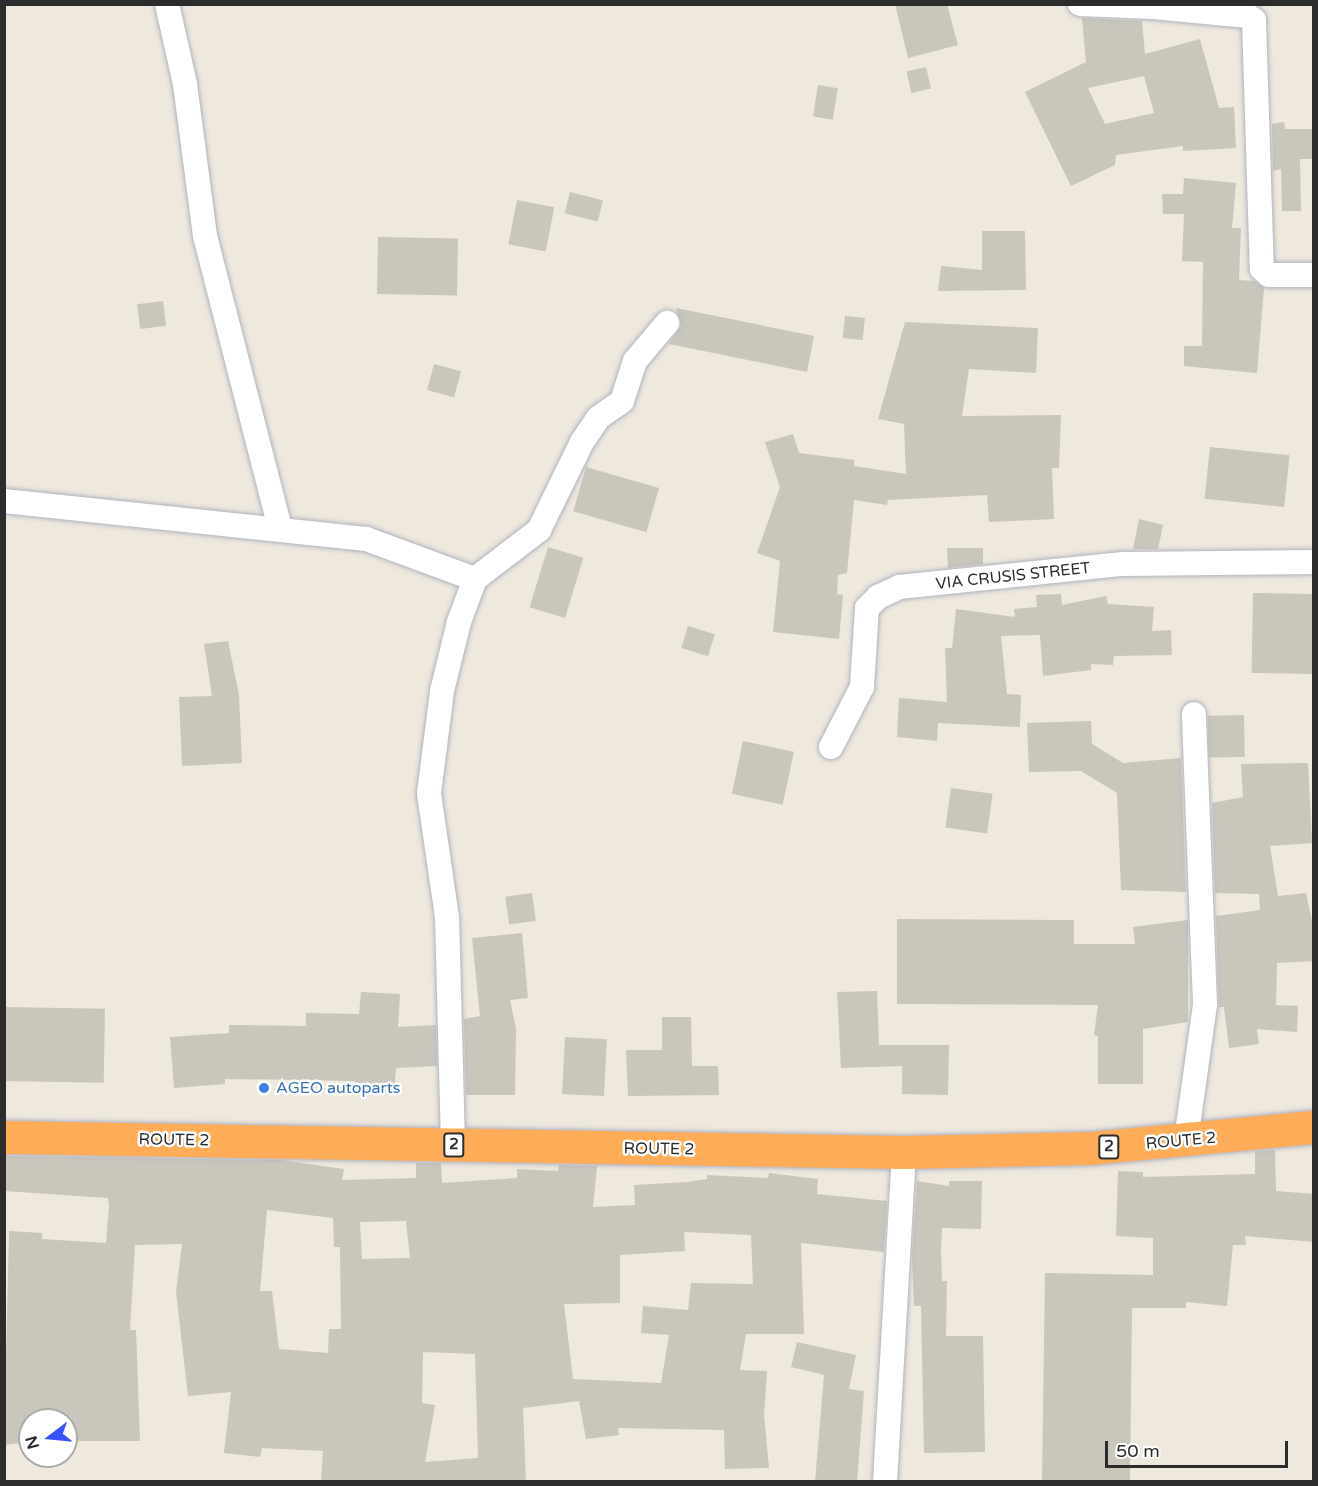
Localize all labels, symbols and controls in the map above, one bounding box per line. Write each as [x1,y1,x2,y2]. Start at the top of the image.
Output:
street label: VIA CRUSIS STREET [935,558,1091,594]
place label: AGEO autoparts [276,1078,400,1098]
marker: AGEO autoparts [257,1081,271,1095]
street label: ROUTE 2 [1145,1128,1217,1154]
street label: ROUTE 2 [139,1130,209,1150]
road number: 2 [442,1133,466,1157]
road number: 2 [1097,1135,1121,1159]
street label: ROUTE 2 [624,1139,694,1159]
north arrow [18,1408,78,1468]
scale bar [1108,1429,1291,1467]
text: N [21,1433,44,1451]
text: 50 m [1116,1440,1160,1462]

